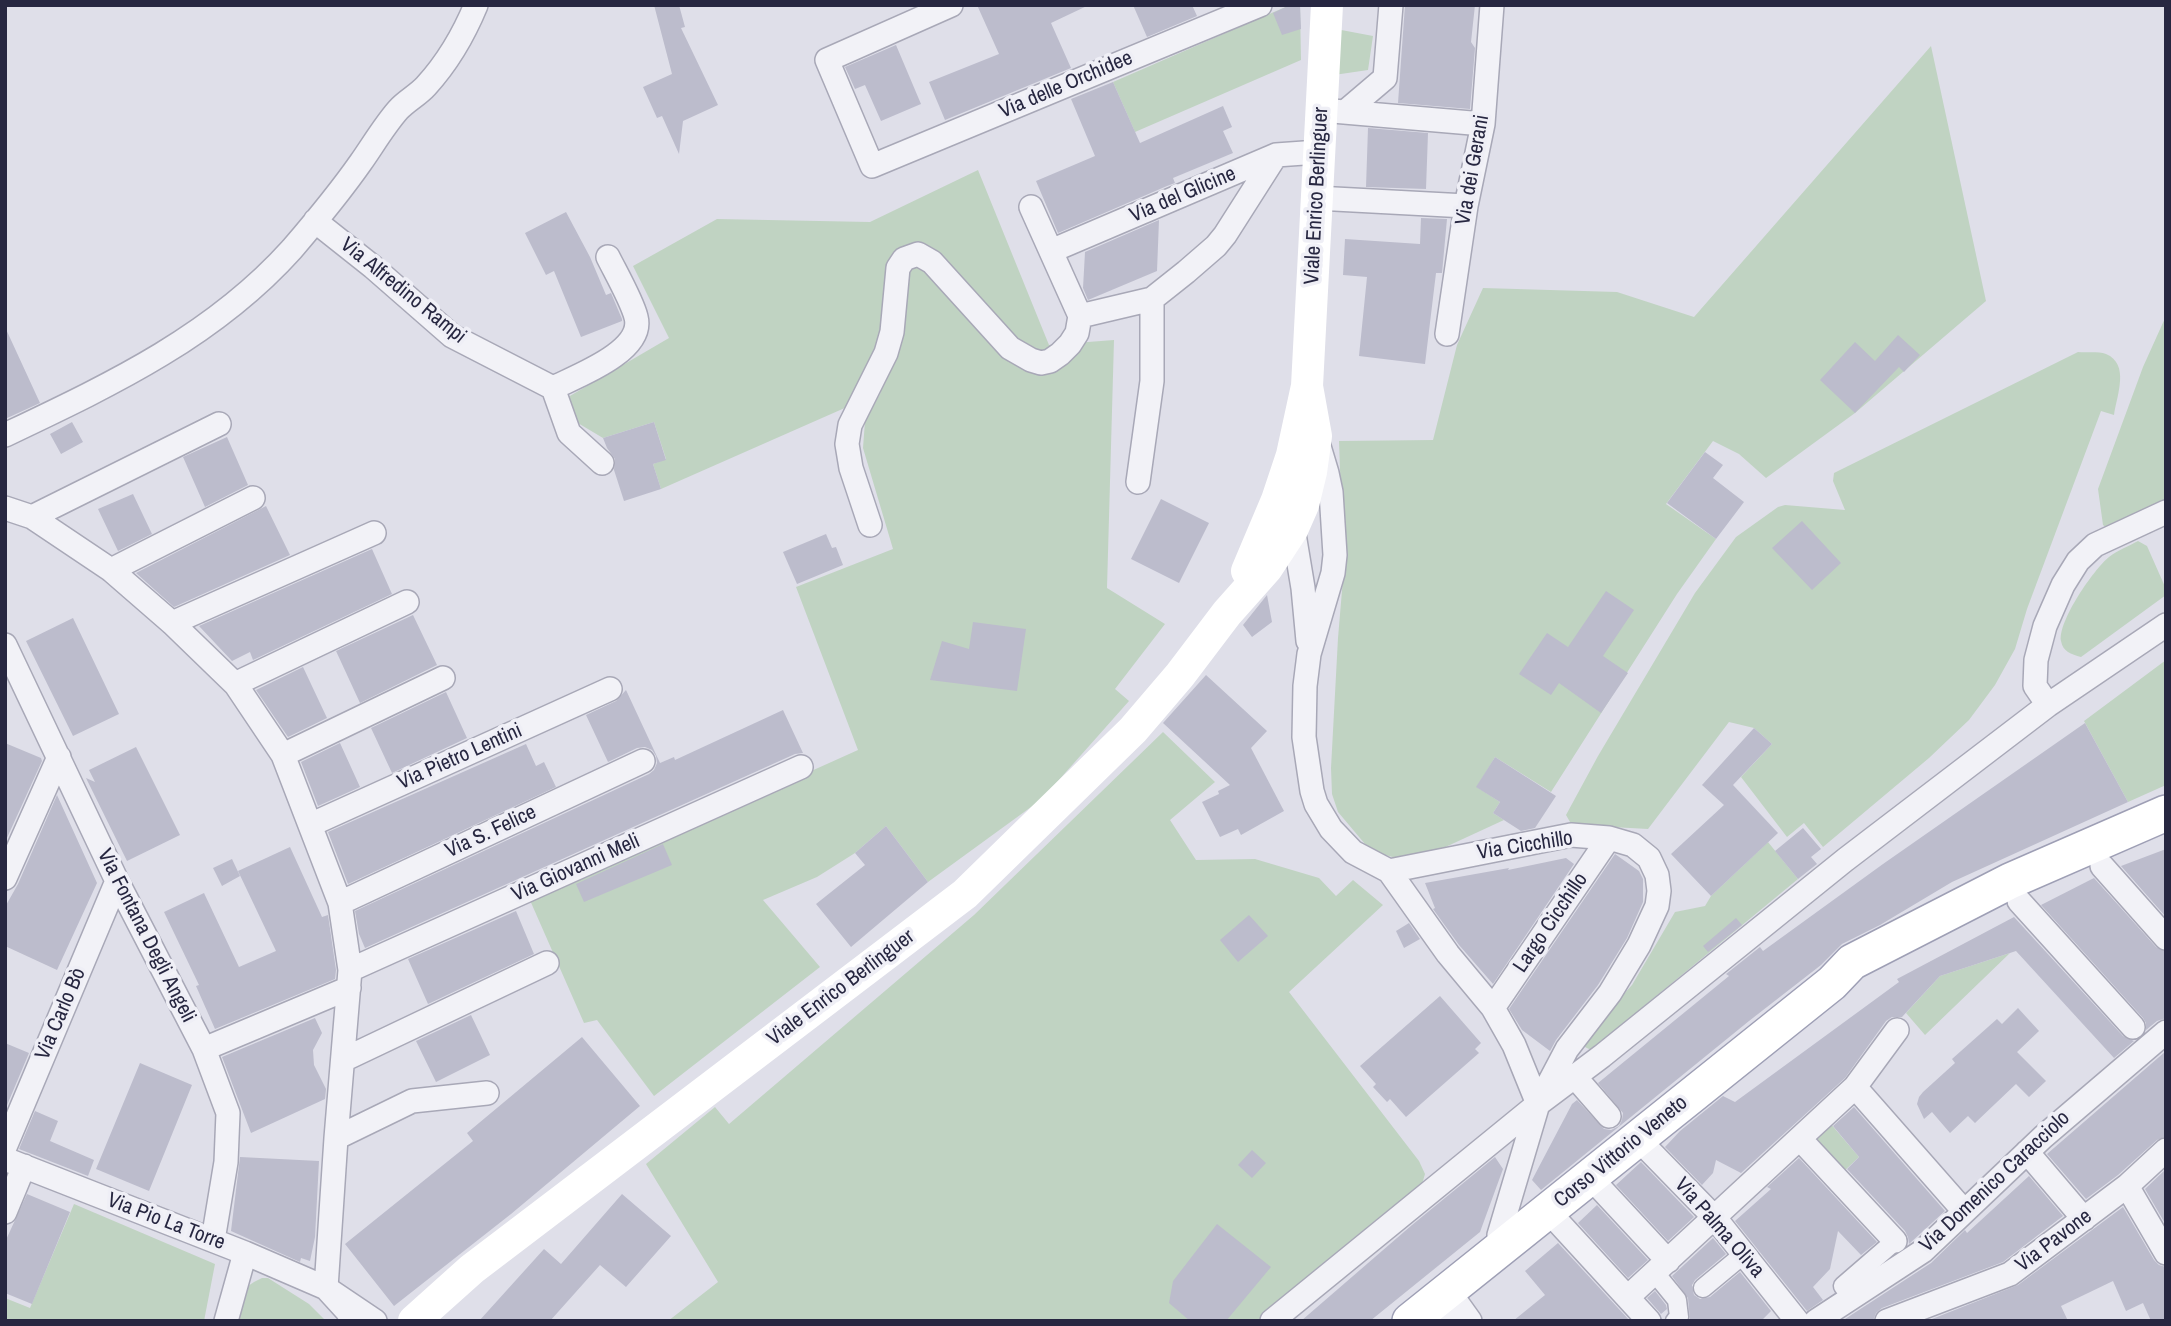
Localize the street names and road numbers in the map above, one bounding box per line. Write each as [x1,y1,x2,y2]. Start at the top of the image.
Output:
street label: Via delle Orchidee [996,46,1136,124]
street label: Viale Enrico Berlinguer [1300,107,1334,285]
street label: Via dei Gerani [1451,113,1495,227]
street label: Via del Glicine [1126,161,1240,229]
street label: Via Alfredino Rampi [335,233,471,349]
street label: Via Pietro Lentini [394,718,526,796]
street label: Via S. Felice [442,800,540,864]
street label: Via Cicchillo [1475,826,1575,866]
street label: Via Giovanni Meli [508,829,644,907]
street label: Via Fontana Degli Angeli [91,845,201,1027]
street label: Largo Cicchillo [1508,868,1594,978]
street label: Viale Enrico Berlinguer [762,924,920,1052]
street label: Via Carlo Bò [30,964,92,1064]
street label: Corso Vittorio Veneto [1549,1090,1693,1214]
street label: Via Domenico Caracciolo [1915,1106,2075,1258]
street label: Via Palma Oliva [1669,1173,1769,1283]
street label: Via Pio La Torre [104,1188,228,1256]
street label: Via Pavone [2011,1204,2097,1278]

